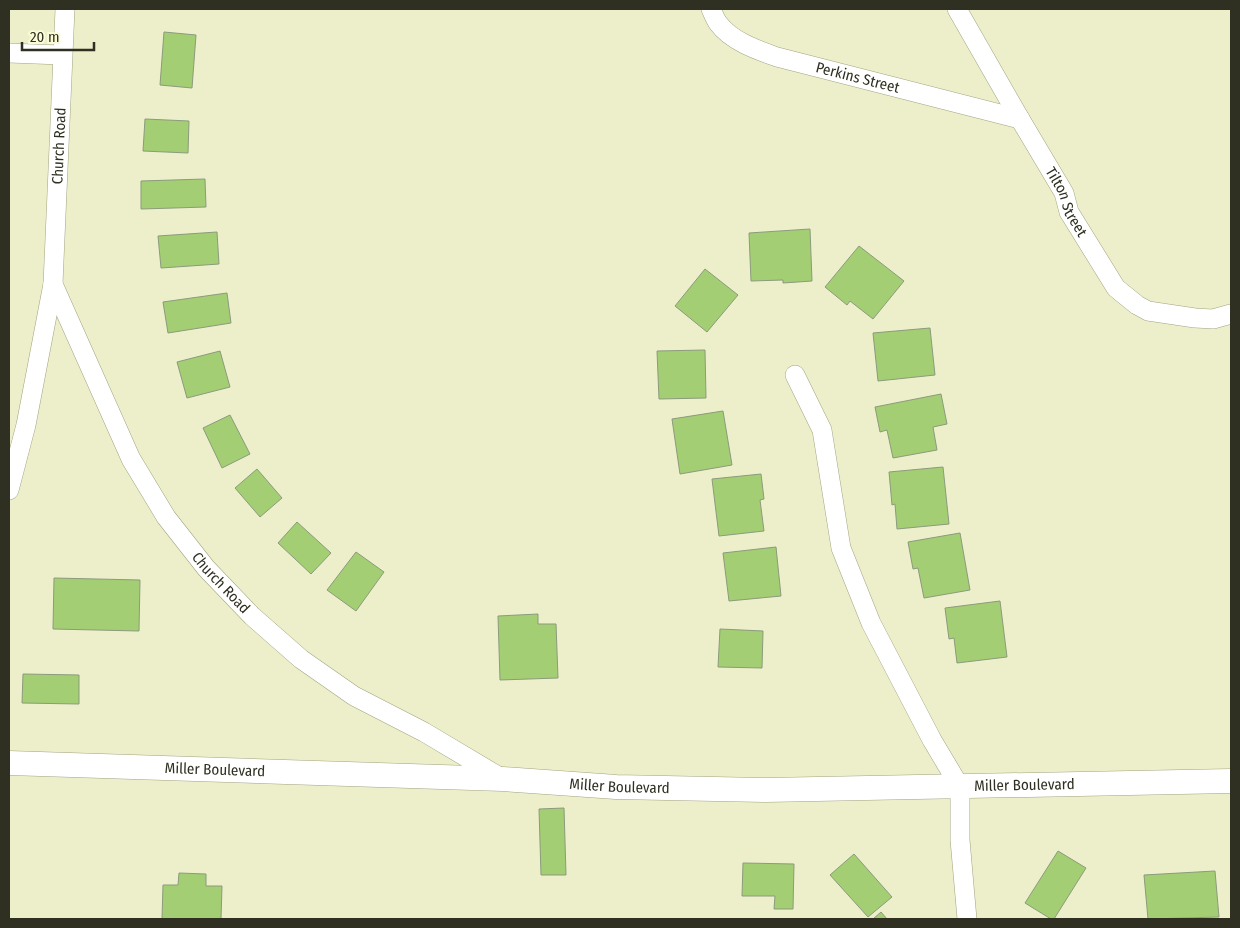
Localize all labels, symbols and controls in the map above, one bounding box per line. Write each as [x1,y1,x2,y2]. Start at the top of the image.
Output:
scale bar [22,20,95,52]
text: 20 m [30,28,60,46]
street label: Perkins Street [814,58,901,97]
street label: Church Road [48,107,70,185]
street label: Tilton Street [1042,164,1091,240]
street label: Church Road [188,549,254,617]
street label: Miller Boulevard [164,759,265,780]
street label: Miller Boulevard [569,775,670,797]
street label: Miller Boulevard [974,775,1075,795]

